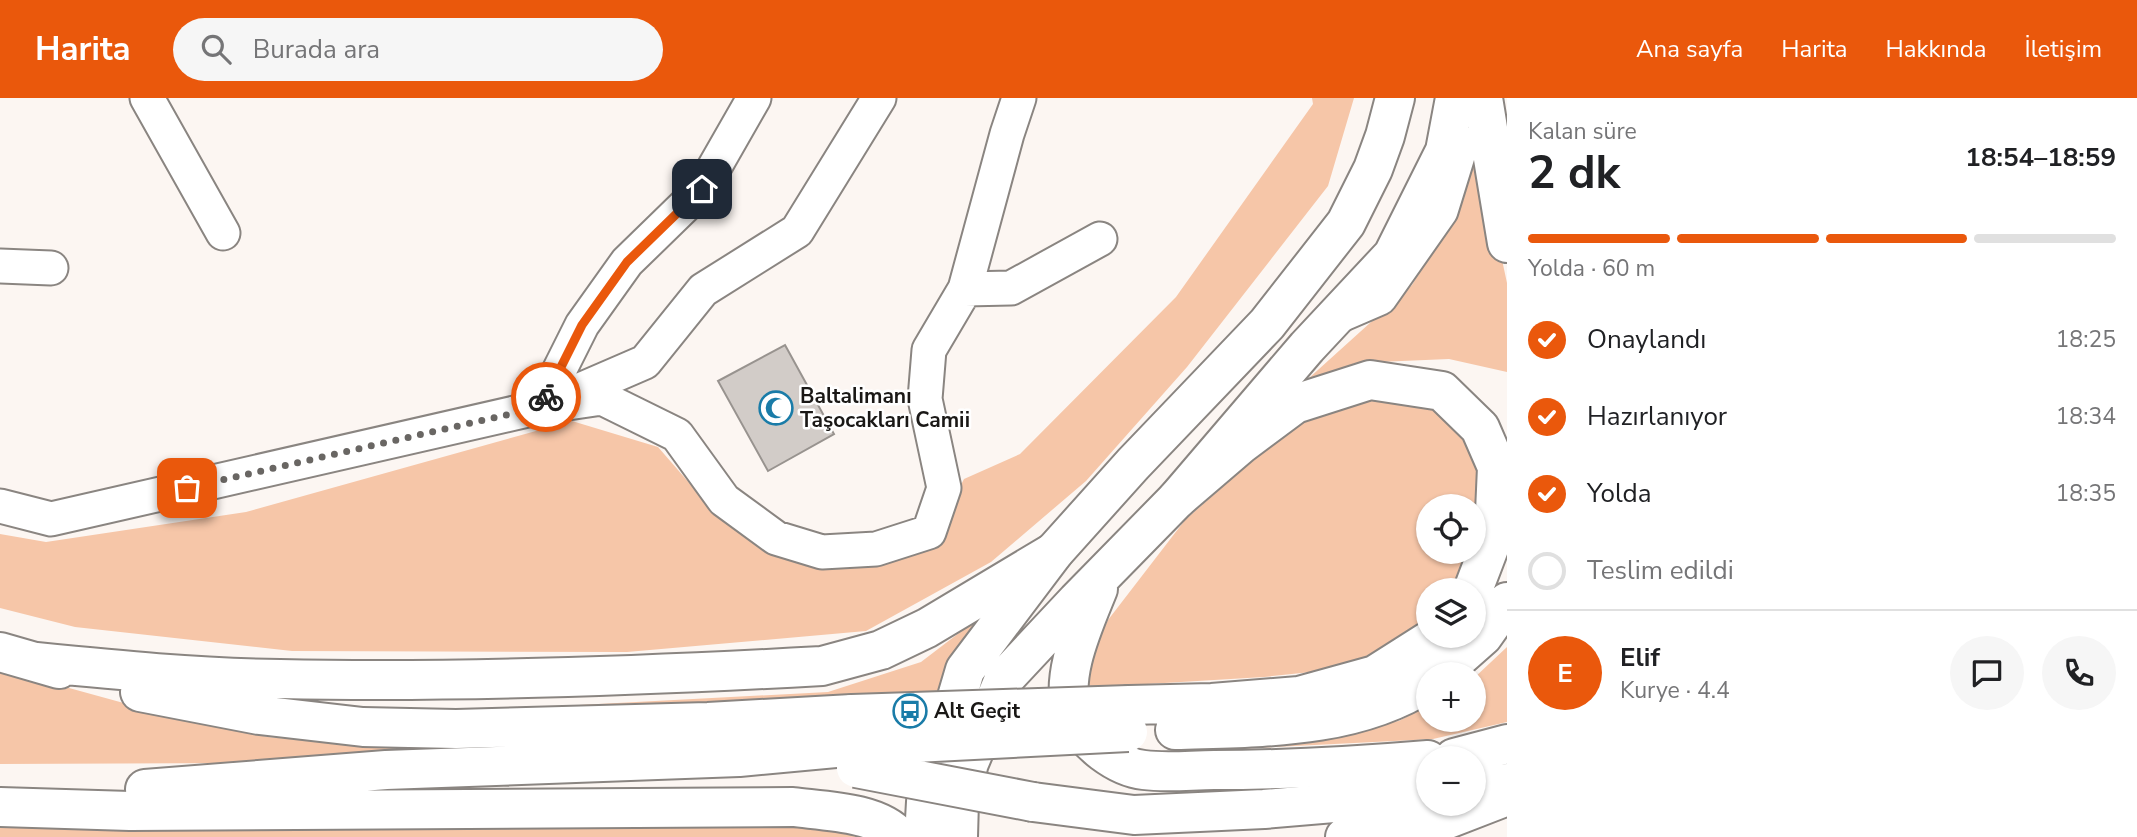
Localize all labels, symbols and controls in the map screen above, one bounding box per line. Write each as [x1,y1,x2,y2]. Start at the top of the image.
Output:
search box [173,18,663,81]
text: Harita [35,27,131,72]
icon: search [197,30,235,68]
text: Burada ara [253,32,380,67]
text: Ana sayfa [1636,33,1743,65]
text: Harita [1781,33,1848,65]
text: Hakkında [1886,33,1986,65]
text: İletişim [2024,33,2102,65]
text: Kalan süre [1528,116,1637,147]
text: 18:54–18:59 [1965,140,2116,175]
text: 2 dk [1528,141,1620,204]
pin [672,159,732,219]
icon: home [683,170,721,208]
text: Yolda · 60 m [1528,253,1655,284]
icon: check [1528,321,1566,359]
text: Onaylandı [1587,322,1706,357]
text: 18:25 [2056,324,2116,355]
courier [511,362,581,432]
icon: bike [527,378,565,416]
place label: Baltalimanı Taşocakları Camii [800,382,970,434]
mosque icon: Baltalimanı Taşocakları Camii [757,389,795,427]
icon: check [1528,398,1566,436]
text: Hazırlanıyor [1587,399,1727,434]
text: 18:34 [2056,401,2116,432]
pin [157,458,217,518]
icon: bag [168,469,206,507]
icon: check [1528,475,1566,513]
text: Yolda [1587,476,1651,511]
text: 18:35 [2056,478,2116,509]
map controls [1416,494,1486,816]
button: locate [1416,494,1486,564]
text: Teslim edildi [1587,553,1734,588]
button: layers [1416,578,1486,648]
button: chat [1950,636,2024,710]
button: phone [2042,636,2116,710]
text: Elif [1620,640,1660,675]
text: E [1557,656,1573,691]
button: + [1416,662,1486,732]
text: Kurye · 4.4 [1620,675,1730,706]
bus stop icon: Alt Geçit [891,692,929,730]
place label: Alt Geçit [934,697,1021,725]
button: − [1416,746,1486,816]

